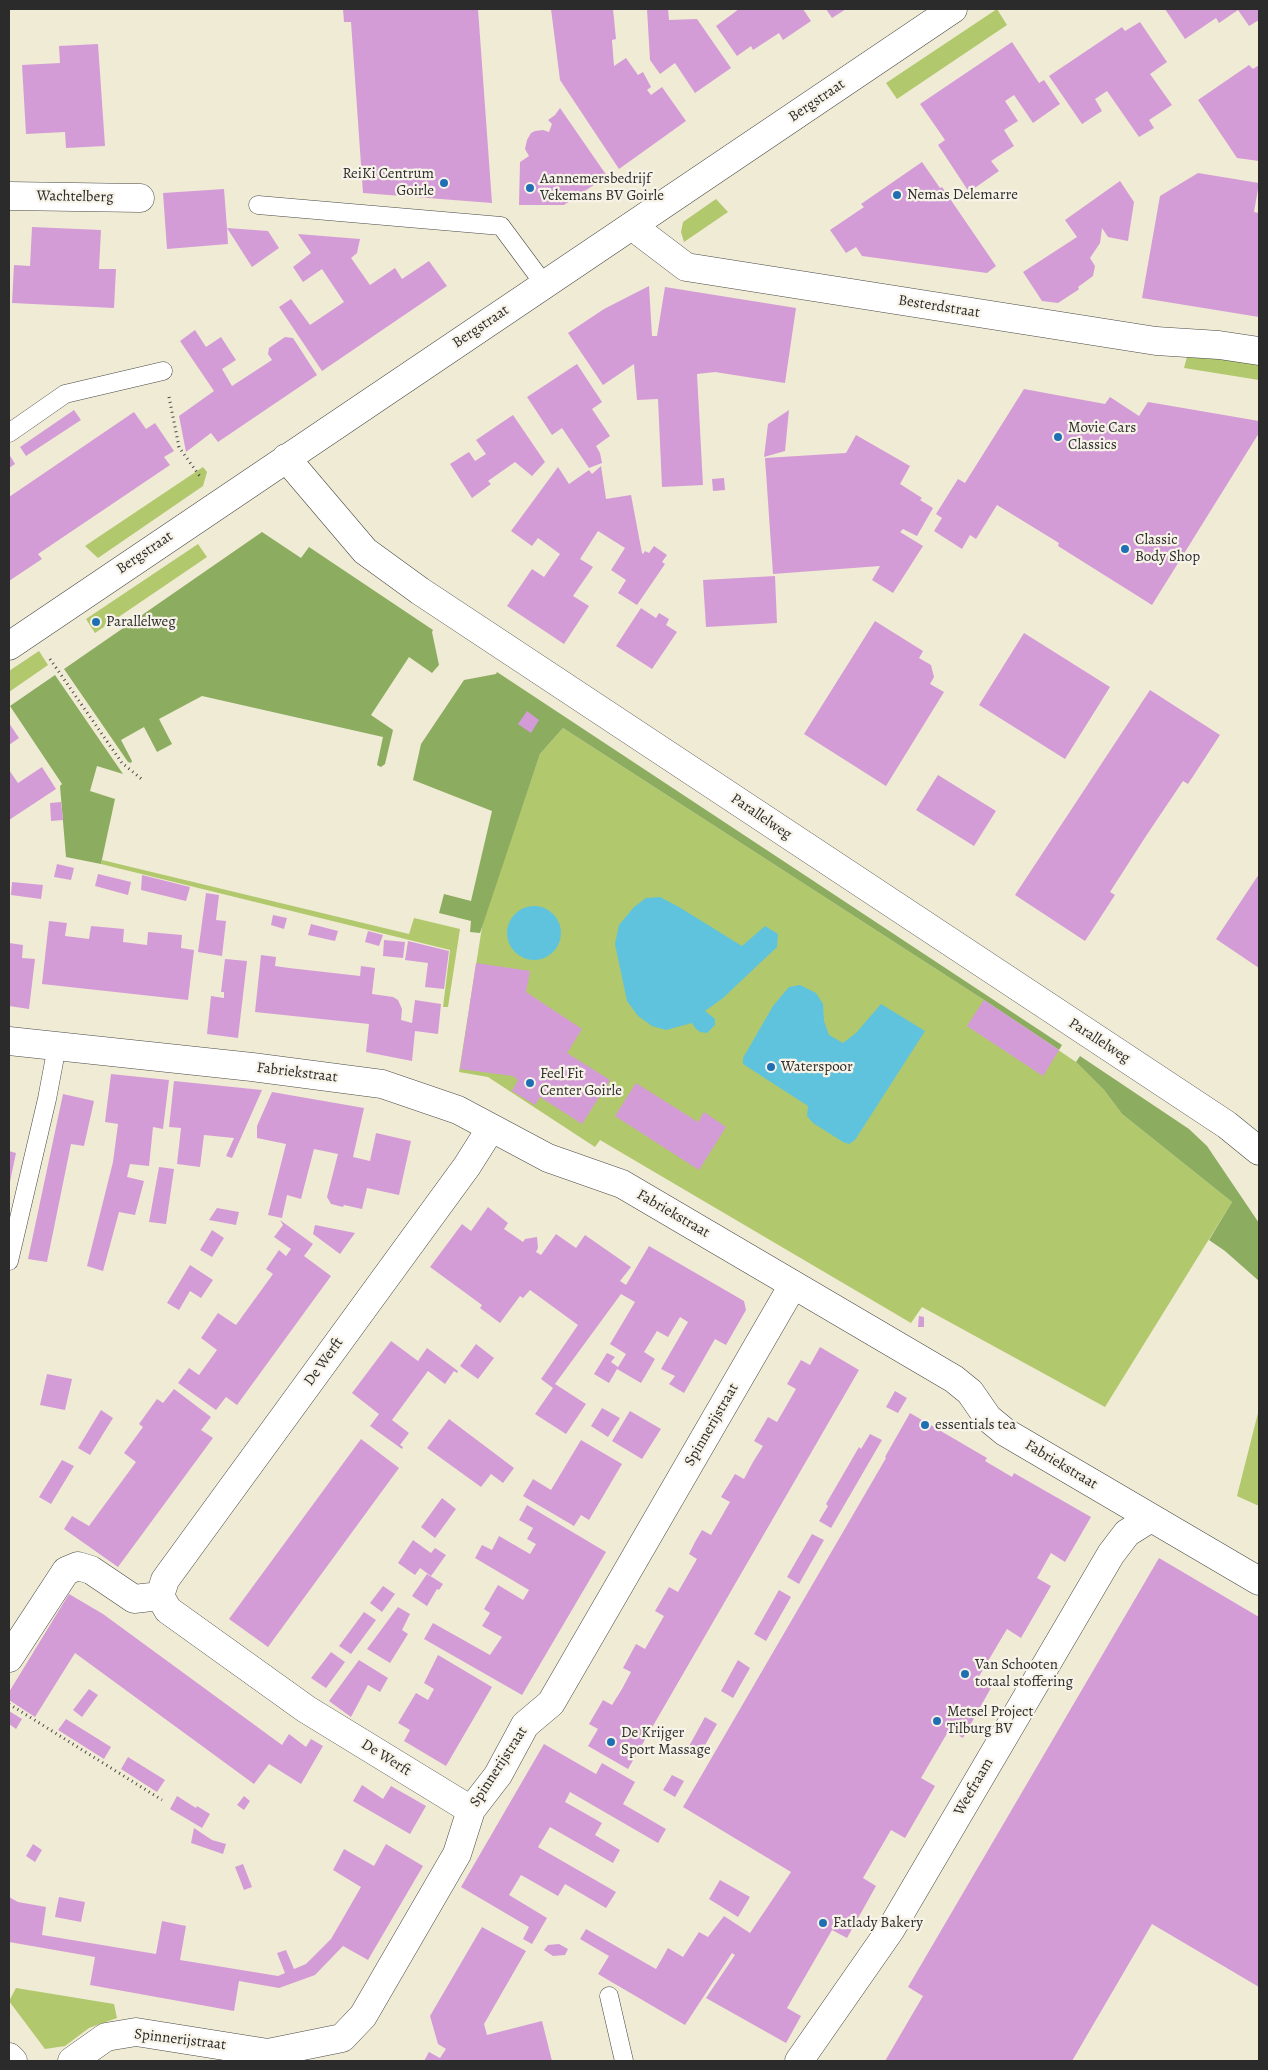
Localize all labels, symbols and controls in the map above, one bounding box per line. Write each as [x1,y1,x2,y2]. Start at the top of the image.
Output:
street label: Bergstraat [785,76,849,126]
place label: ReiKi Centrum Goirle [342,165,434,200]
place label: Aannemersbedrijf Vekemans BV Goirle [540,170,664,205]
marker: ReiKi Centrum Goirle [438,177,450,189]
marker: Aannemersbedrijf Vekemans BV Goirle [524,182,536,194]
place label: Nemas Delemarre [907,186,1018,204]
street label: Wachtelberg [36,187,114,207]
marker: Nemas Delemarre [891,189,903,201]
street label: Besterdstraat [897,292,981,322]
street label: Bergstraat [449,302,513,352]
place label: Movie Cars Classics [1068,419,1136,454]
marker: Movie Cars Classics [1052,431,1064,443]
street label: Bergstraat [113,528,177,578]
place label: Classic Body Shop [1135,531,1200,566]
marker: Classic Body Shop [1119,543,1131,555]
place label: Parallelweg [106,613,176,631]
marker: Parallelweg [90,616,102,628]
street label: Parallelweg [727,790,795,844]
street label: Parallelweg [1065,1014,1133,1068]
place label: Waterspoor [781,1058,853,1076]
street label: Fabriekstraat [256,1059,338,1087]
marker: Waterspoor [765,1061,777,1073]
place label: Feel Fit Center Goirle [540,1065,622,1100]
marker: Feel Fit Center Goirle [524,1077,536,1089]
street label: Fabriekstraat [633,1186,713,1242]
street label: De Werft [300,1334,348,1390]
street label: Spinnerijstraat [681,1380,743,1470]
place label: essentials tea [935,1416,1016,1434]
marker: essentials tea [919,1419,931,1431]
street label: Fabriekstraat [1022,1436,1100,1494]
place label: Van Schooten totaal stoffering [975,1656,1073,1691]
marker: Van Schooten totaal stoffering [959,1668,971,1680]
place label: Metsel Project Tilburg BV [947,1703,1033,1738]
marker: Metsel Project Tilburg BV [931,1715,943,1727]
street label: Spinnerijstraat [466,1723,532,1811]
place label: De Krijger Sport Massage [621,1724,711,1759]
street label: De Werft [358,1736,414,1780]
marker: De Krijger Sport Massage [605,1736,617,1748]
street label: Weefraam [950,1755,998,1819]
place label: Fatlady Bakery [833,1914,923,1932]
marker: Fatlady Bakery [817,1917,829,1929]
street label: Spinnerijstraat [133,2025,227,2055]

